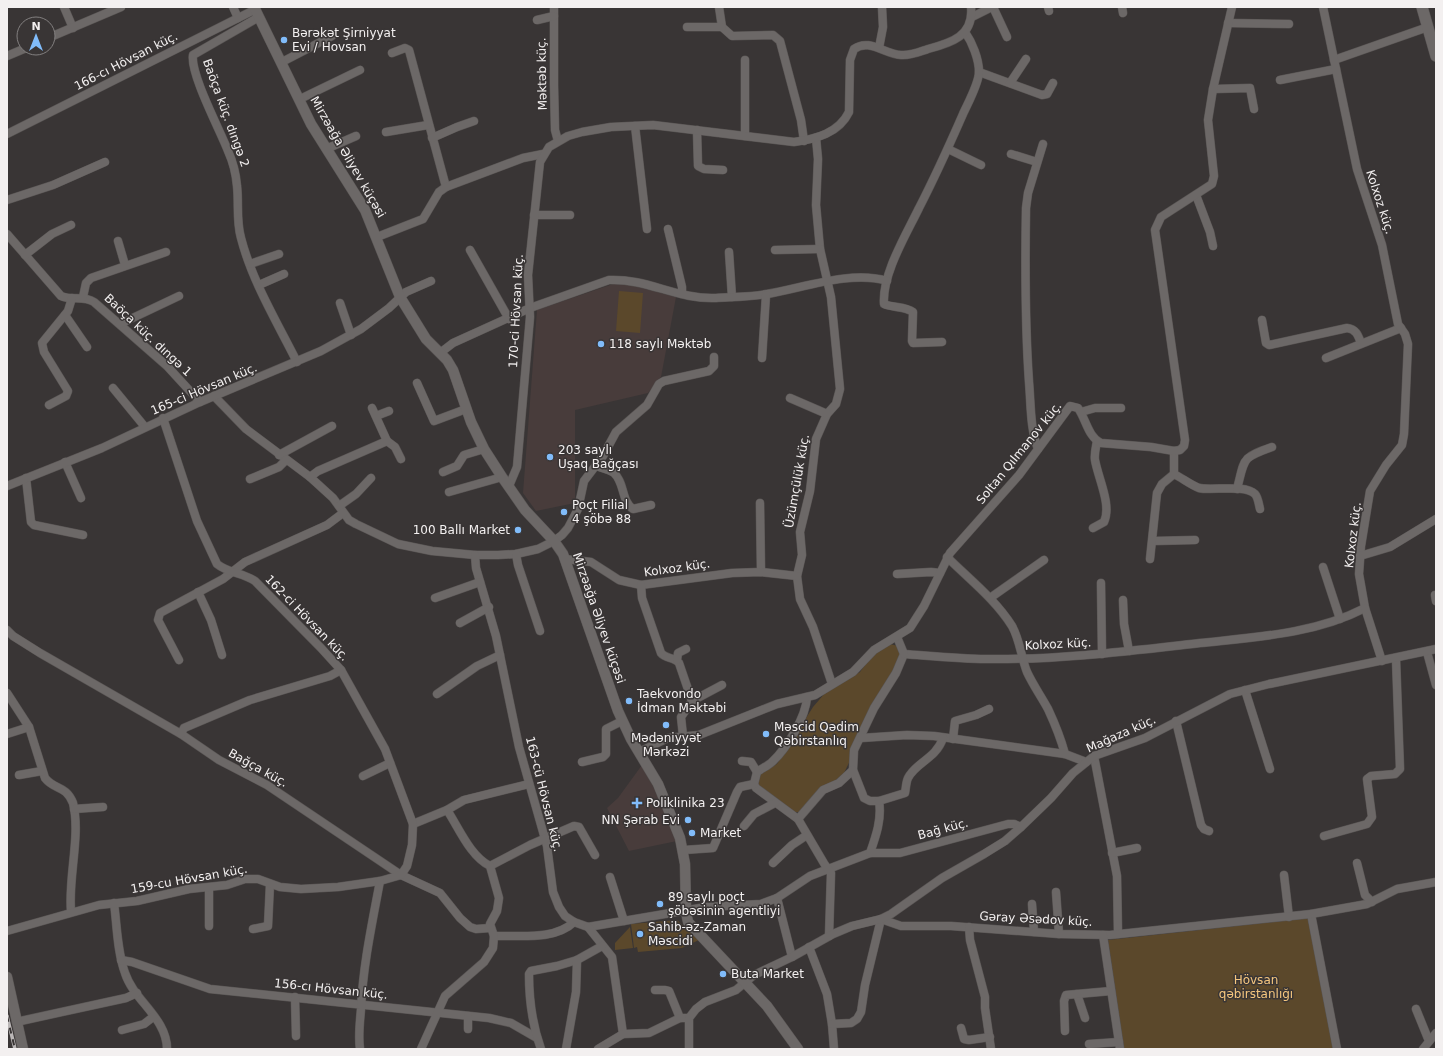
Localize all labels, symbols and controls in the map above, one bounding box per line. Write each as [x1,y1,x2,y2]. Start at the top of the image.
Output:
north arrow [16,16,56,56]
text: N [31,20,41,33]
place label: Bərəkət Şirniyyat Evi / Hovsan [292,26,396,54]
street label: 166-cı Hövsan küç. [72,29,180,93]
marker: Bərəkət Şirniyyat Evi / Hovsan [279,35,289,45]
street label: Məktəb küç. [534,37,550,111]
street label: Baöça küç. dıngə 2 [200,57,252,169]
street label: Mirzəağa Əliyev küçəsi [308,94,388,220]
street label: Kolxoz küç. [1363,168,1397,236]
street label: 170-ci Hövsan küç. [506,254,526,368]
street label: Baöça küç. dıngə 1 [101,291,195,379]
place label: 118 saylı Məktəb [609,337,711,351]
marker: 118 saylı Məktəb [596,339,606,349]
street label: 165-ci Hövsan küç. [149,360,259,418]
street label: Soltan Qılmanov küç. [973,399,1065,507]
street label: Üzümçülük küç. [780,433,812,529]
place label: 203 saylı Uşaq Bağçası [558,443,639,471]
marker: 203 saylı Uşaq Bağçası [545,452,555,462]
place label: Poçt Filial 4 şöbə 88 [572,498,631,526]
street label: Kolxoz küç. [1342,501,1364,569]
marker: Poçt Filial 4 şöbə 88 [559,507,569,517]
place label: 100 Ballı Market [413,523,510,537]
marker: 100 Ballı Market [513,525,523,535]
street label: Mirzəağa Əliyev küçəsi [570,551,628,685]
street label: Kolxoz küç. [643,556,711,580]
street label: 162-ci Hövsan küç. [262,572,352,664]
street label: Kolxoz küç. [1024,635,1092,653]
place label: Taekvondo İdman Məktəbi [636,687,726,715]
marker: Taekvondo İdman Məktəbi [624,696,634,706]
street label: Mağaza küç. [1084,712,1158,756]
marker: Mədəniyyət Mərkəzi [661,720,671,730]
place label: Məscid Qədim Qəbirstanlıq [774,720,859,748]
marker: Məscid Qədim Qəbirstanlıq [761,729,771,739]
place label: Mədəniyyət Mərkəzi [631,731,701,759]
street label: 163-cü Hövsan küç. [523,735,565,853]
street label: Bağça küç. [226,746,290,790]
place label: Poliklinika 23 [646,796,725,810]
marker: Poliklinika 23 [631,797,643,809]
place label: NN Şərab Evi [601,813,680,827]
marker: NN Şərab Evi [683,815,693,825]
street label: Bağ küç. [916,816,970,842]
place label: Market [700,826,742,840]
marker: Market [687,828,697,838]
street label: 159-cu Hövsan küç. [130,862,248,896]
place label: 89 saylı poçt şöbəsinin agentliyi [668,890,780,918]
marker: 89 saylı poçt şöbəsinin agentliyi [655,899,665,909]
street label: Gəray Əsədov küç. [979,909,1093,929]
place label: Sahib-əz-Zaman Məscidi [648,920,746,948]
marker: Sahib-əz-Zaman Məscidi [635,929,645,939]
place label: Buta Market [731,967,804,981]
marker: Buta Market [718,969,728,979]
park label: Hövsan qəbirstanlığı [1219,973,1293,1001]
street label: 156-cı Hövsan küç. [274,976,388,1002]

